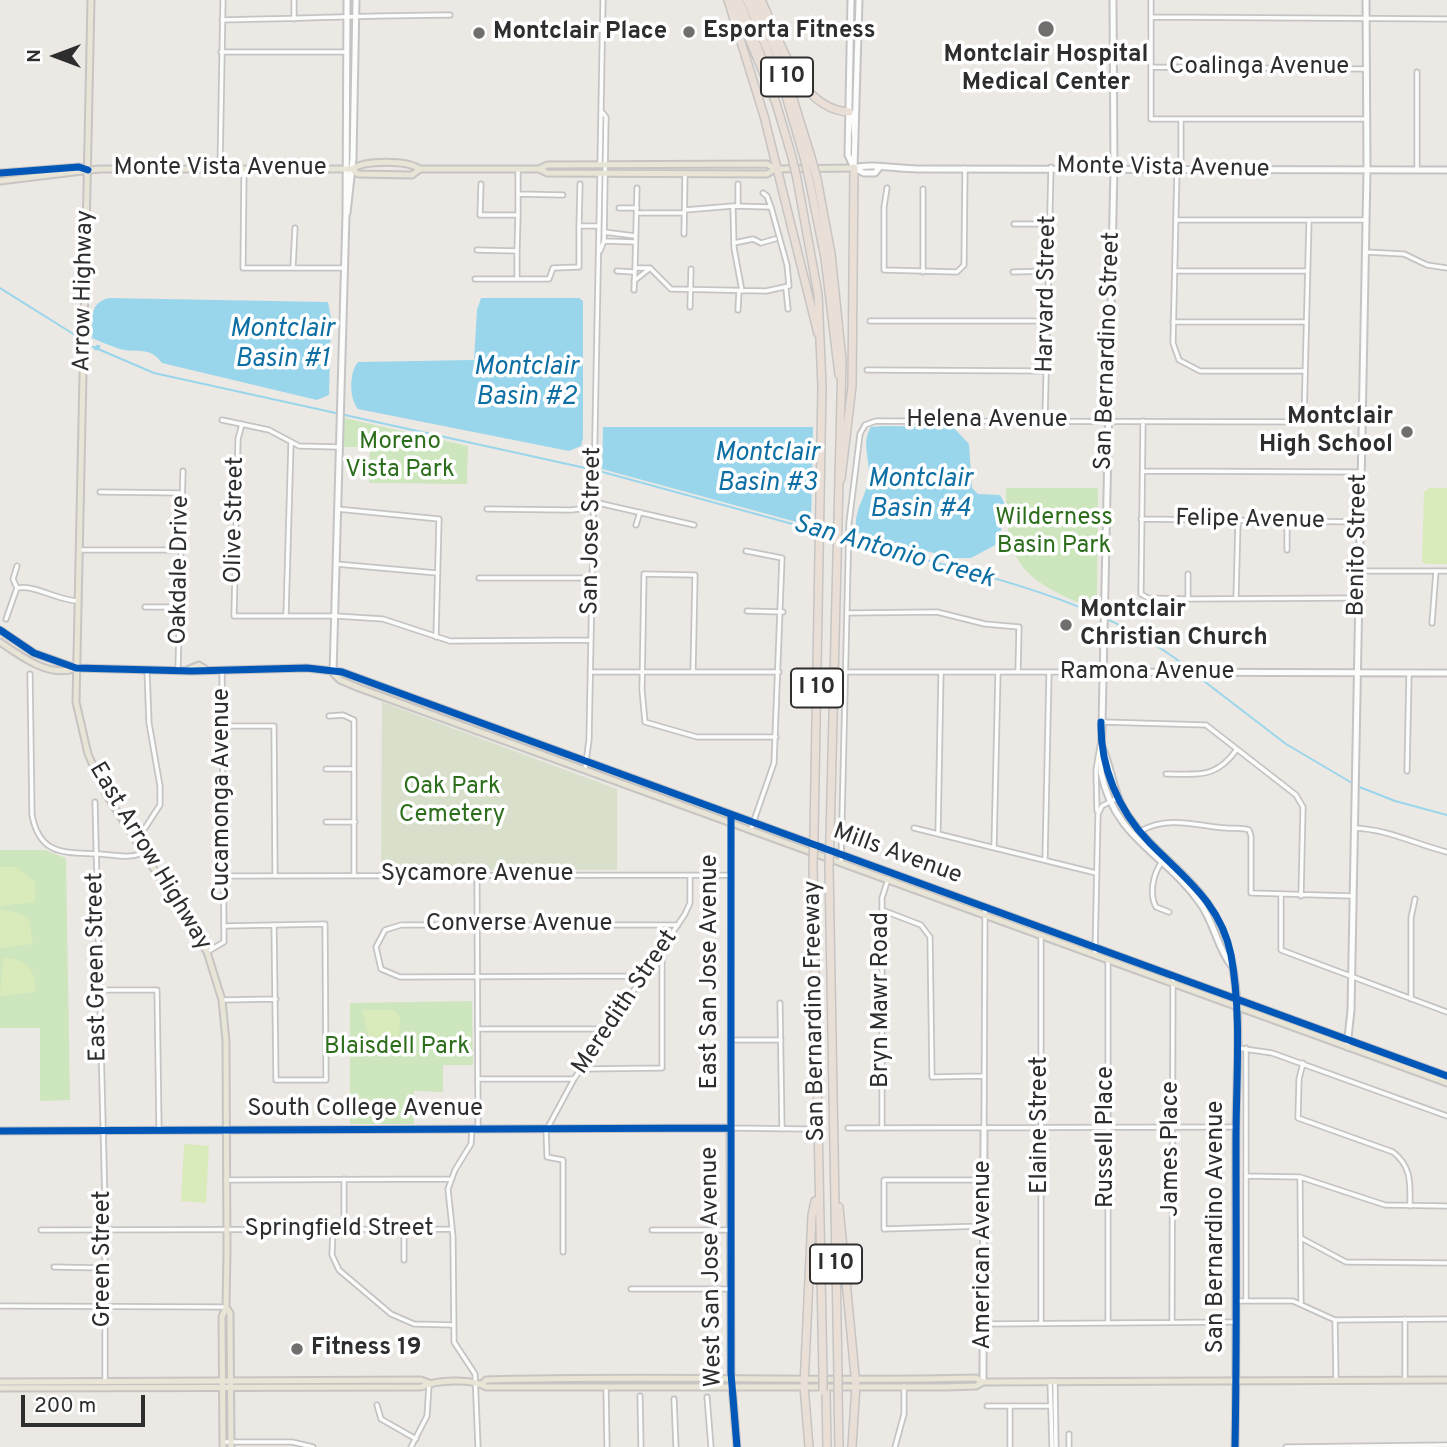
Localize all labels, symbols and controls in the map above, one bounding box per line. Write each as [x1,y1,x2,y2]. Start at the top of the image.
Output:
place label: Esporta Fitness [703,18,876,46]
place label: Montclair Place [493,19,667,47]
marker: Montclair Hospital Medical Center [1036,19,1056,39]
north arrow [21,21,91,91]
marker: Esporta Fitness [681,24,697,40]
marker: Montclair Place [471,25,487,41]
place label: Montclair Hospital Medical Center [944,42,1148,98]
text: N [23,49,47,63]
street label: Coalinga Avenue [1169,54,1349,82]
road number: I 10 [761,58,813,96]
street label: Monte Vista Avenue [1056,153,1270,185]
street label: Monte Vista Avenue [113,155,327,183]
street label: Arrow Highway [69,210,101,372]
street label: Harvard Street [1032,215,1064,373]
street label: San Bernardino Street [1090,231,1128,471]
water label: Montclair Basin #1 [229,315,335,376]
water label: Montclair Basin #2 [473,353,579,414]
place label: Montclair High School [1259,404,1393,460]
street label: Helena Avenue [906,407,1068,435]
marker: Montclair High School [1399,424,1415,440]
park label: Moreno Vista Park [345,429,455,485]
water label: Montclair Basin #3 [714,439,820,500]
street label: San Jose Street [577,447,609,615]
street label: Olive Street [220,456,252,584]
water label: Montclair Basin #4 [867,465,973,526]
street label: Benito Street [1343,473,1375,617]
street label: Oakdale Drive [165,495,197,645]
park label: Wilderness Basin Park [995,505,1113,561]
street label: Felipe Avenue [1175,505,1325,537]
water label: San Antonio Creek [789,509,997,597]
place label: Montclair Christian Church [1080,597,1268,653]
marker: Montclair Christian Church [1058,617,1074,633]
street label: Ramona Avenue [1060,659,1234,687]
road number: I 10 [791,668,843,708]
street label: Cucamonga Avenue [209,688,237,902]
street label: East Arrow Highway [81,758,217,956]
park label: Oak Park Cemetery [399,774,505,830]
street label: Mills Avenue [829,818,965,892]
street label: East San Jose Avenue [697,854,725,1090]
street label: Sycamore Avenue [381,861,573,889]
street label: East Green Street [82,872,114,1062]
street label: San Bernardino Freeway [799,880,833,1142]
street label: Converse Avenue [426,911,612,939]
street label: Bryn Mawr Road [868,912,896,1088]
street label: Meredith Street [567,925,685,1081]
park label: Blaisdell Park [324,1034,470,1062]
street label: Elaine Street [1027,1056,1055,1194]
street label: Russell Place [1093,1066,1121,1208]
street label: James Place [1158,1081,1186,1217]
street label: South College Avenue [247,1096,483,1124]
street label: San Bernardino Avenue [1203,1101,1231,1353]
street label: West San Jose Avenue [697,1146,729,1388]
street label: American Avenue [970,1160,998,1350]
street label: Green Street [90,1191,118,1327]
street label: Springfield Street [245,1216,433,1244]
road number: I 10 [810,1245,862,1284]
place label: Fitness 19 [311,1335,421,1363]
marker: Fitness 19 [289,1341,305,1357]
scale bar [24,1380,149,1424]
text: 200 m [34,1393,96,1420]

